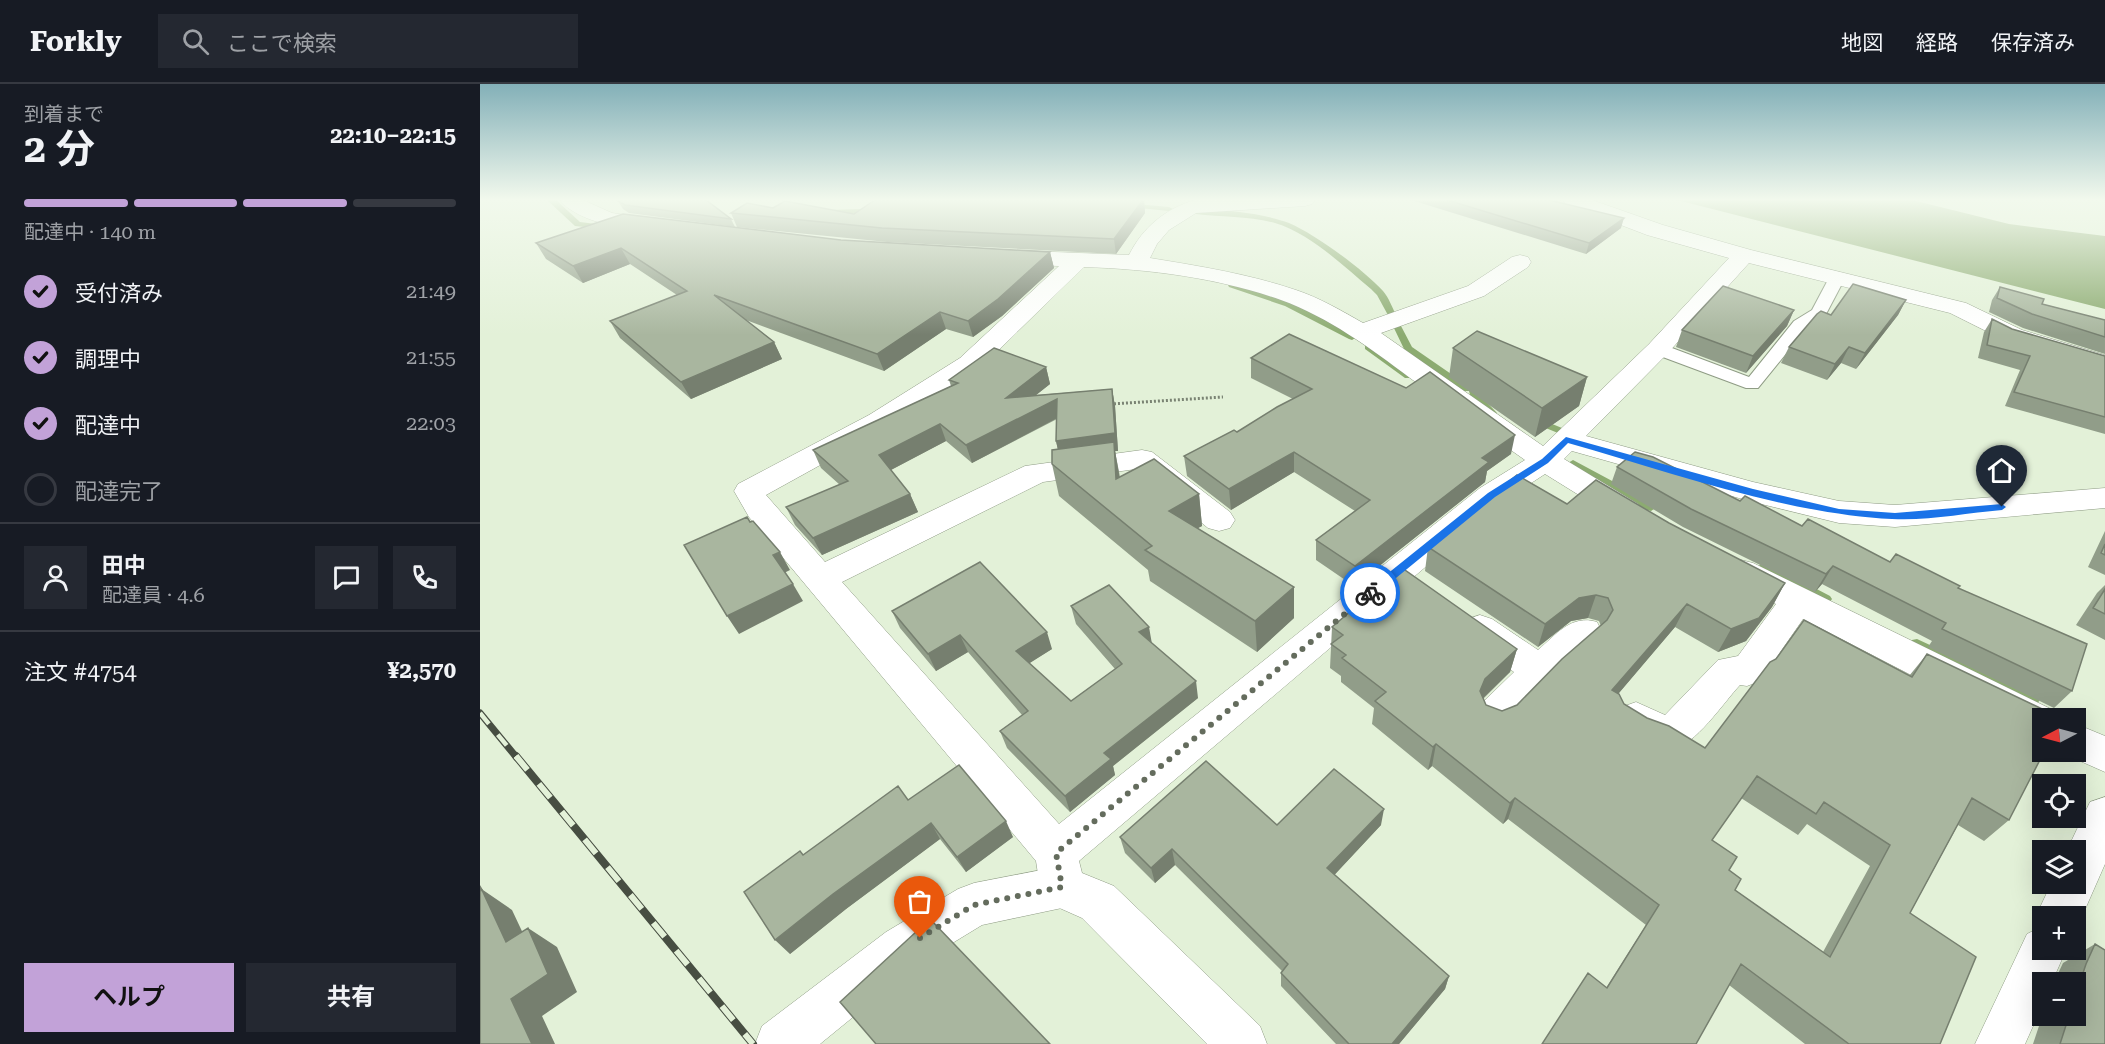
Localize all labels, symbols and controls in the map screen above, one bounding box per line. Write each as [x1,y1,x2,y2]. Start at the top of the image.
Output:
search box [158,14,578,68]
text: Forkly [30,25,122,58]
icon: search [179,25,212,58]
text: ここで検索 [227,31,337,56]
text: 地図 [1841,31,1883,55]
text: 経路 [1916,31,1958,55]
text: 保存済み [1991,31,2075,55]
text: 到着まで [24,102,104,126]
text: 22:10–22:15 [330,123,456,148]
text: 2 分 [24,126,95,172]
text: 配達中 · 140 m [24,220,156,244]
icon: check [24,275,57,308]
text: 21:49 [406,279,456,303]
text: 受付済み [75,281,163,306]
icon: check [24,341,57,374]
text: 21:55 [406,345,456,369]
text: 調理中 [75,347,141,372]
icon: check [24,407,57,440]
text: 22:03 [406,411,456,435]
text: 配達中 [75,413,141,438]
pin [1976,445,2027,507]
icon: home [1985,454,2018,487]
text: 配達完了 [75,479,163,504]
button: person [24,546,87,609]
button: chat [315,546,378,609]
button: phone [393,546,456,609]
text: 田中 [102,553,146,578]
courier [1340,563,1400,623]
icon: bike [1354,577,1387,610]
text: 配達員 · 4.6 [102,583,205,607]
text: ¥2,570 [387,658,456,683]
text: 注文 #4754 [24,660,137,685]
north arrow [2032,708,2086,762]
map controls [2032,708,2086,1026]
button: locate [2032,774,2086,828]
button: layers [2032,840,2086,894]
pin [894,876,945,938]
icon: bag [903,885,936,918]
button: + [2032,906,2086,960]
button: ヘルプ [24,963,234,1032]
button: 共有 [246,963,456,1032]
button: − [2032,972,2086,1026]

